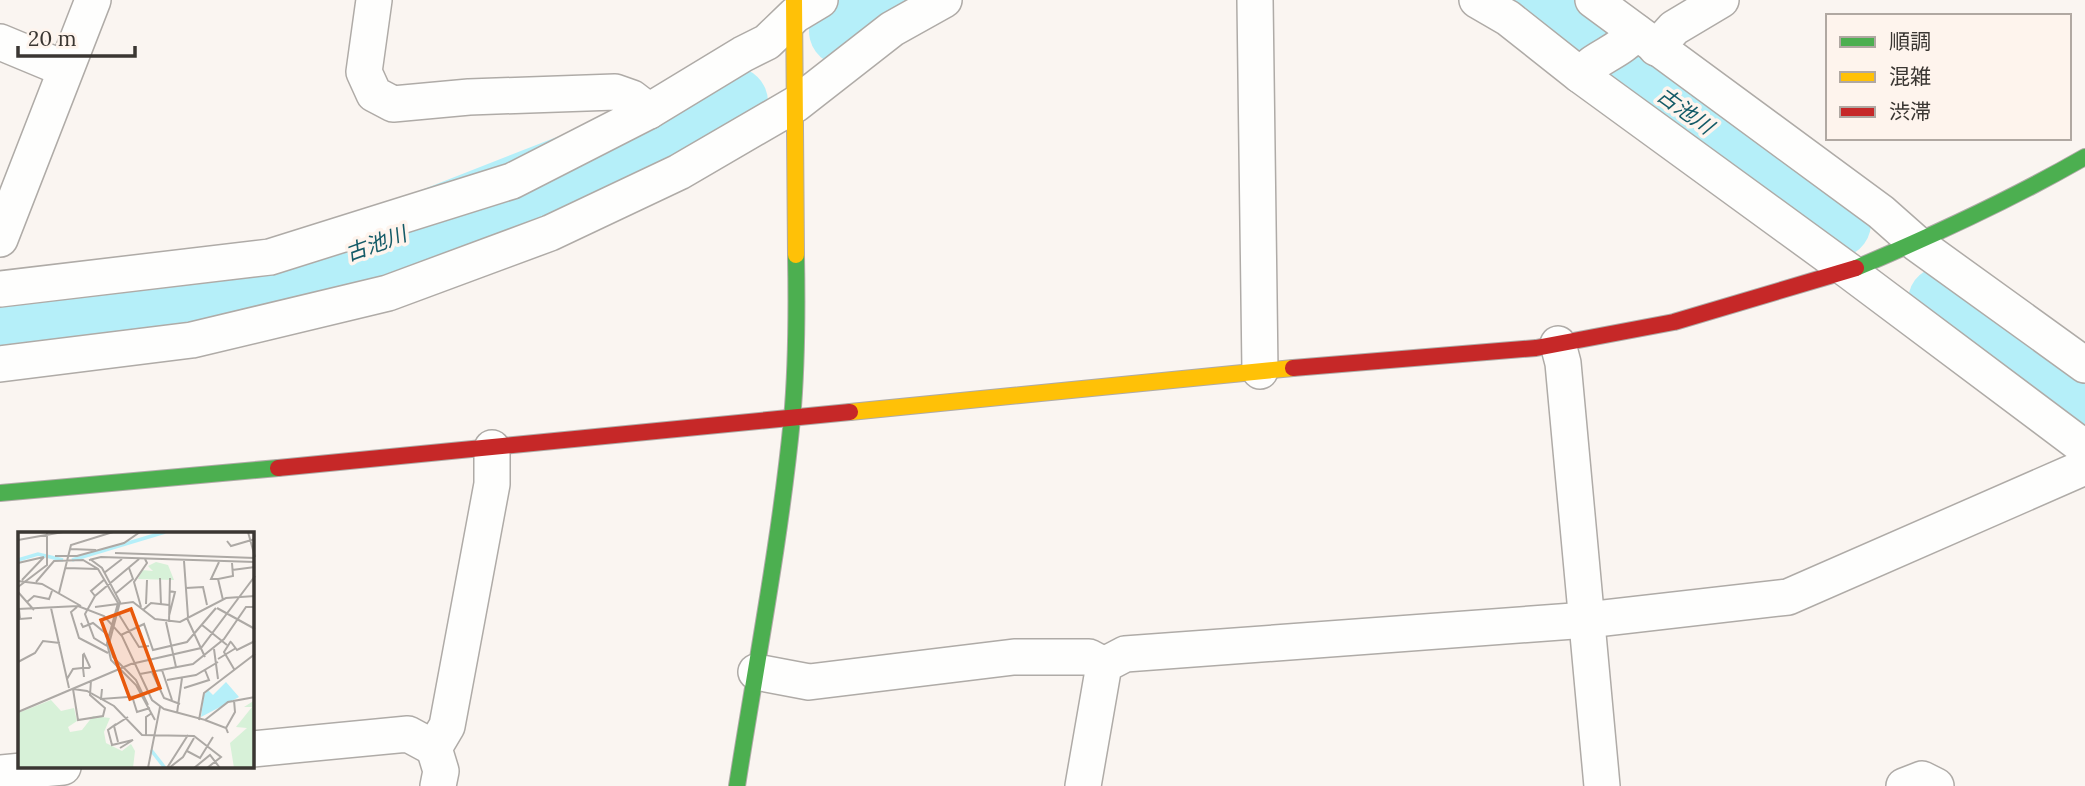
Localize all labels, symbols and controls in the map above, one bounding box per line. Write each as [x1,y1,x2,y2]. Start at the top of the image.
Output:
scale bar [18,14,135,58]
legend [1826,14,2071,140]
text: 20 m [28,25,77,52]
text: 順調 [1889,28,1931,55]
text: 混雑 [1889,63,1931,90]
water label: 古池川 [1652,81,1720,141]
text: 渋滞 [1889,98,1931,125]
water label: 古池川 [342,219,412,267]
inset map [18,532,254,768]

